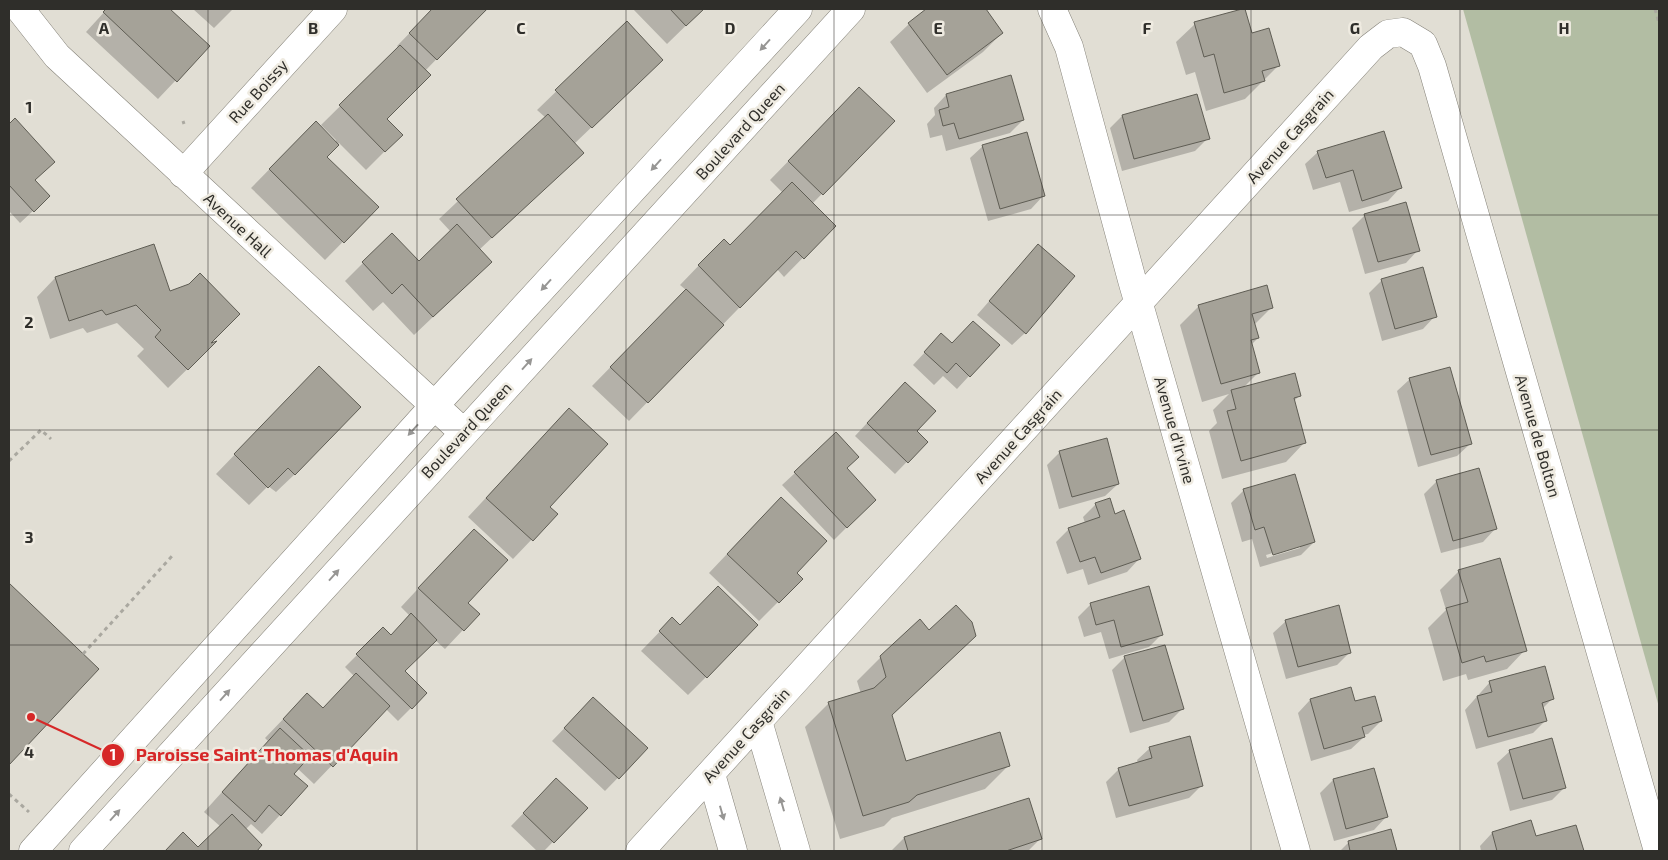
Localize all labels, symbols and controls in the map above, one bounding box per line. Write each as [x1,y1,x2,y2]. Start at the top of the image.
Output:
text: A [99,18,110,37]
text: B [308,18,318,37]
text: C [516,18,526,37]
text: D [725,18,736,37]
text: E [933,18,943,37]
text: F [1143,18,1152,37]
text: G [1350,18,1360,37]
text: H [1558,18,1570,37]
one-way arrow [759,38,771,50]
street label: Rue Boissy [224,55,291,126]
street label: Boulevard Queen [691,78,789,184]
street label: Avenue Casgrain [1242,84,1337,187]
text: 1 [26,97,32,116]
one-way arrow [650,158,662,170]
street label: Avenue Hall [200,188,277,261]
one-way arrow [540,278,552,290]
text: 2 [24,312,34,331]
one-way arrow [521,358,532,371]
street label: Avenue de Bolton [1512,372,1565,499]
street label: Avenue d'Irvine [1151,374,1200,486]
street label: Boulevard Queen [416,378,516,482]
street label: Avenue Casgrain [970,384,1065,487]
one-way arrow [407,424,418,437]
text: 3 [24,527,34,546]
one-way arrow [328,569,340,581]
street label: Avenue Casgrain [698,683,793,786]
one-way arrow [219,689,231,701]
callout: Paroisse Saint-Thomas d'Aquin [100,738,408,771]
text: 4 [24,742,34,761]
text: Paroisse Saint-Thomas d'Aquin [136,743,398,765]
text: 1 [110,745,116,763]
one-way arrow [778,797,786,812]
one-way arrow [718,805,726,820]
one-way arrow [110,809,121,822]

